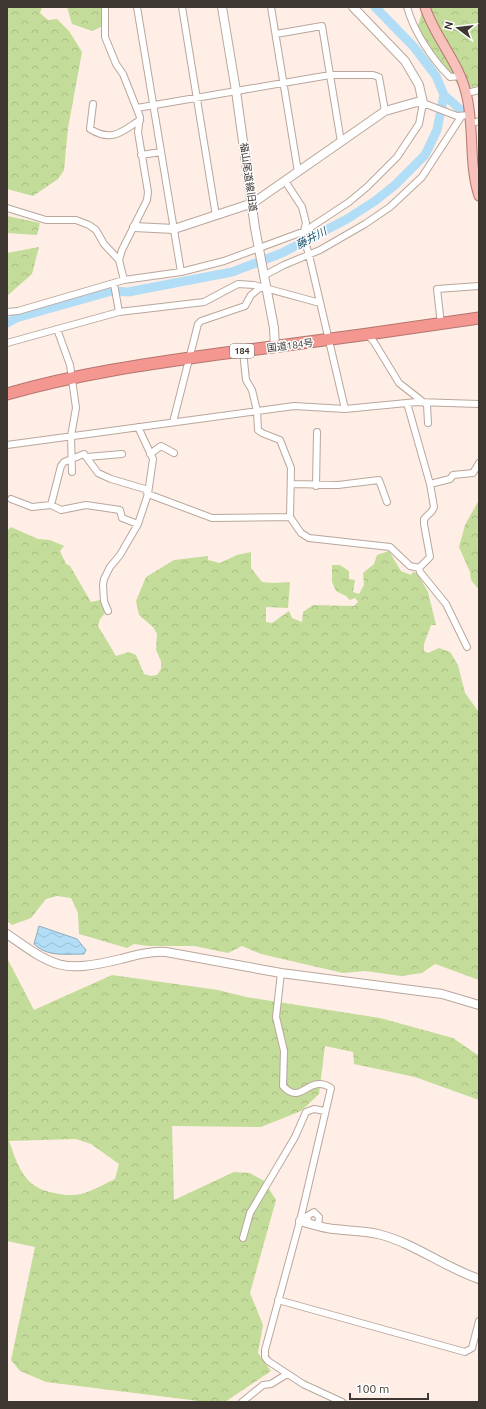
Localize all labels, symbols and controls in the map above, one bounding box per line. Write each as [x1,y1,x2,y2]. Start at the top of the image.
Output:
north arrow [438,8,478,48]
text: N [441,20,455,31]
street label: 福山尾道線旧道 [238,142,259,212]
water label: 藤井川 [294,224,329,251]
street label: 国道184号 [266,337,314,354]
road number: 184 [230,344,254,358]
scale bar [350,1375,428,1401]
text: 100 m [356,1382,389,1395]

